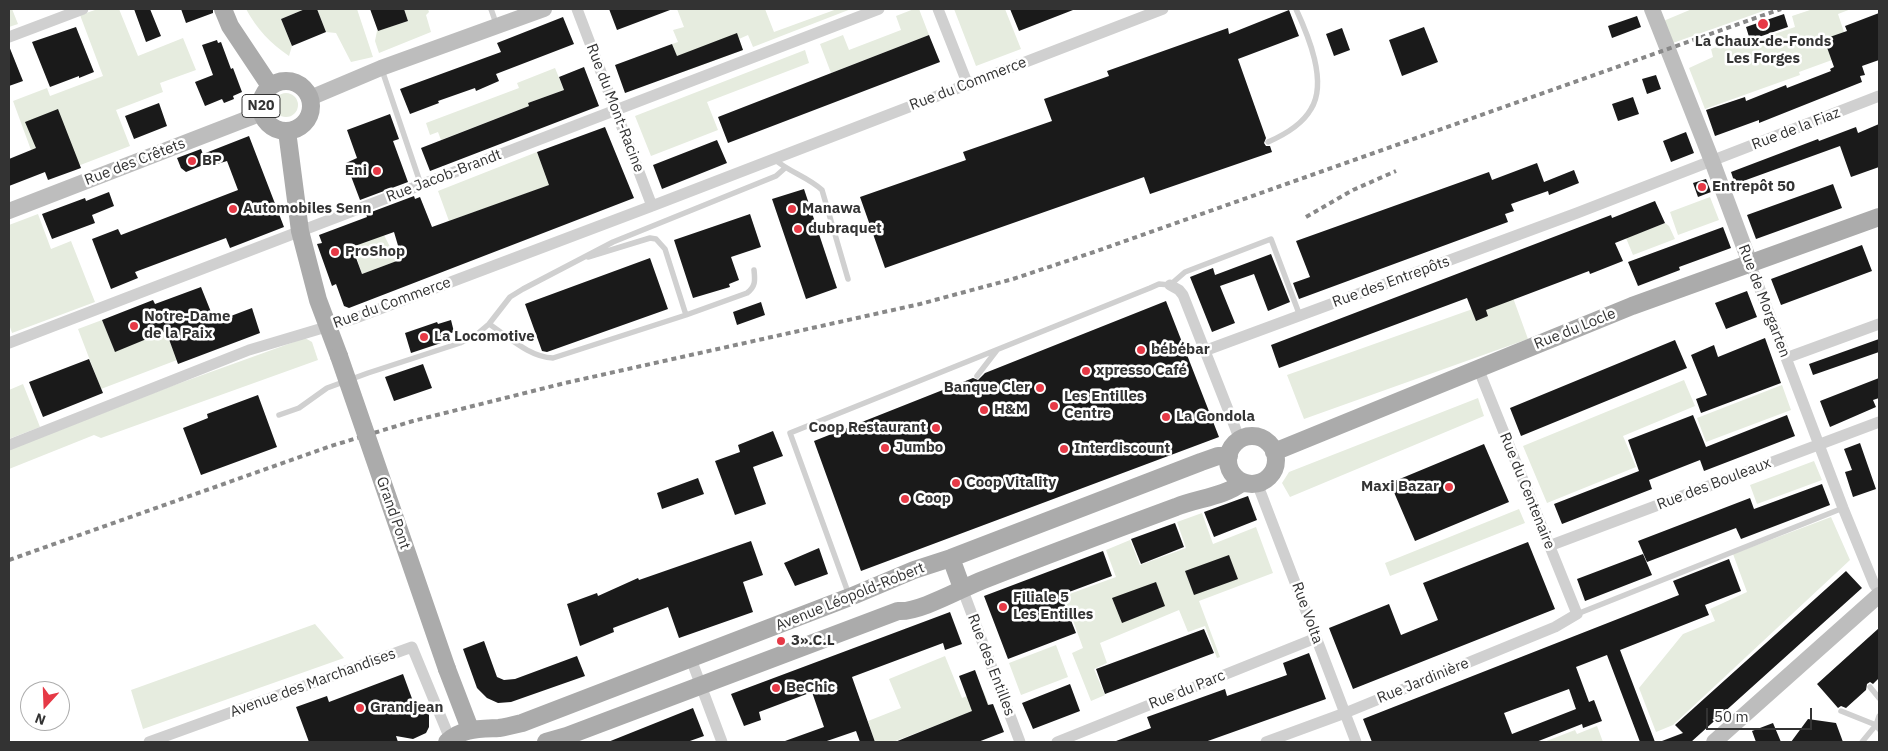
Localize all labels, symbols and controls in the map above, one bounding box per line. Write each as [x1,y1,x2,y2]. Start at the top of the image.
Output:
marker: La Chaux-de-Fonds Les Forges [1756,17,1770,31]
place label: La Chaux-de-Fonds Les Forges [1695,33,1831,68]
street label: Rue du Mont-Racine [582,41,648,175]
street label: Rue du Commerce [907,53,1029,115]
road number: N20 [242,94,280,118]
street label: Rue de la Fiaz [1749,104,1843,154]
street label: Rue des Crêtets [82,134,188,190]
street label: Rue Jacob-Brandt [384,146,504,206]
place label: BP [202,152,222,170]
marker: BP [186,155,198,167]
place label: Eni [345,162,367,180]
marker: Eni [371,165,383,177]
place label: Entrepôt 50 [1712,178,1795,196]
marker: Entrepôt 50 [1696,181,1708,193]
place label: Automobiles Senn [243,200,371,218]
place label: Manawa [802,200,861,218]
marker: Automobiles Senn [227,203,239,215]
marker: Manawa [786,203,798,215]
place label: dubraquet [808,220,882,238]
marker: dubraquet [792,223,804,235]
street label: Rue de Morgarten [1734,242,1794,360]
place label: ProShop [345,243,405,261]
marker: ProShop [329,246,341,258]
street label: Rue des Entrepôts [1330,252,1452,312]
street label: Rue du Commerce [331,273,453,333]
street label: Rue du Locle [1532,304,1618,354]
place label: Notre-Dame de la Paix [144,308,230,343]
marker: Notre-Dame de la Paix [128,320,140,332]
place label: La Locomotive [434,328,535,346]
marker: La Locomotive [418,331,430,343]
place label: bébébar [1151,341,1210,359]
marker: bébébar [1135,344,1147,356]
place label: xpresso Café [1096,362,1187,380]
marker: xpresso Café [1080,365,1092,377]
place label: Banque Cler [944,379,1030,397]
marker: Banque Cler [1034,382,1046,394]
place label: Les Entilles Centre [1064,388,1144,423]
marker: Les Entilles Centre [1048,400,1060,412]
place label: H&M [994,401,1028,419]
marker: H&M [978,404,990,416]
place label: La Gondola [1176,408,1255,426]
marker: La Gondola [1160,411,1172,423]
place label: Coop Restaurant [809,419,926,437]
marker: Coop Restaurant [930,422,942,434]
street label: Rue du Centenaire [1495,430,1559,552]
place label: Jumbo [895,439,943,457]
place label: Interdiscount [1074,440,1170,458]
marker: Jumbo [879,442,891,454]
marker: Interdiscount [1058,443,1070,455]
street label: Rue des Bouleaux [1654,454,1774,514]
street label: Grand Pont [372,474,414,552]
place label: Coop Vitality [966,474,1056,492]
marker: Coop Vitality [950,477,962,489]
place label: Maxi Bazar [1361,478,1439,496]
marker: Maxi Bazar [1443,481,1455,493]
place label: Coop [915,490,951,508]
marker: Coop [899,493,911,505]
street label: Avenue Léopold-Robert [773,559,927,635]
street label: Rue Volta [1288,580,1326,646]
place label: Filiale 5 Les Entilles [1013,589,1093,624]
marker: Filiale 5 Les Entilles [997,601,1009,613]
street label: Rue des Entilles [963,612,1019,718]
place label: 3».C.L [791,632,835,650]
marker: 3».C.L [775,635,787,647]
street label: Avenue des Marchandises [228,645,398,721]
street label: Rue Jardinière [1374,654,1472,708]
street label: Rue du Parc [1146,667,1228,713]
place label: BeChic [786,679,835,697]
north arrow [20,681,70,731]
marker: BeChic [770,682,782,694]
scale bar [1708,698,1814,730]
place label: Grandjean [370,699,443,717]
marker: Grandjean [354,702,366,714]
text: 50 m [1714,707,1749,726]
text: N [32,709,48,729]

